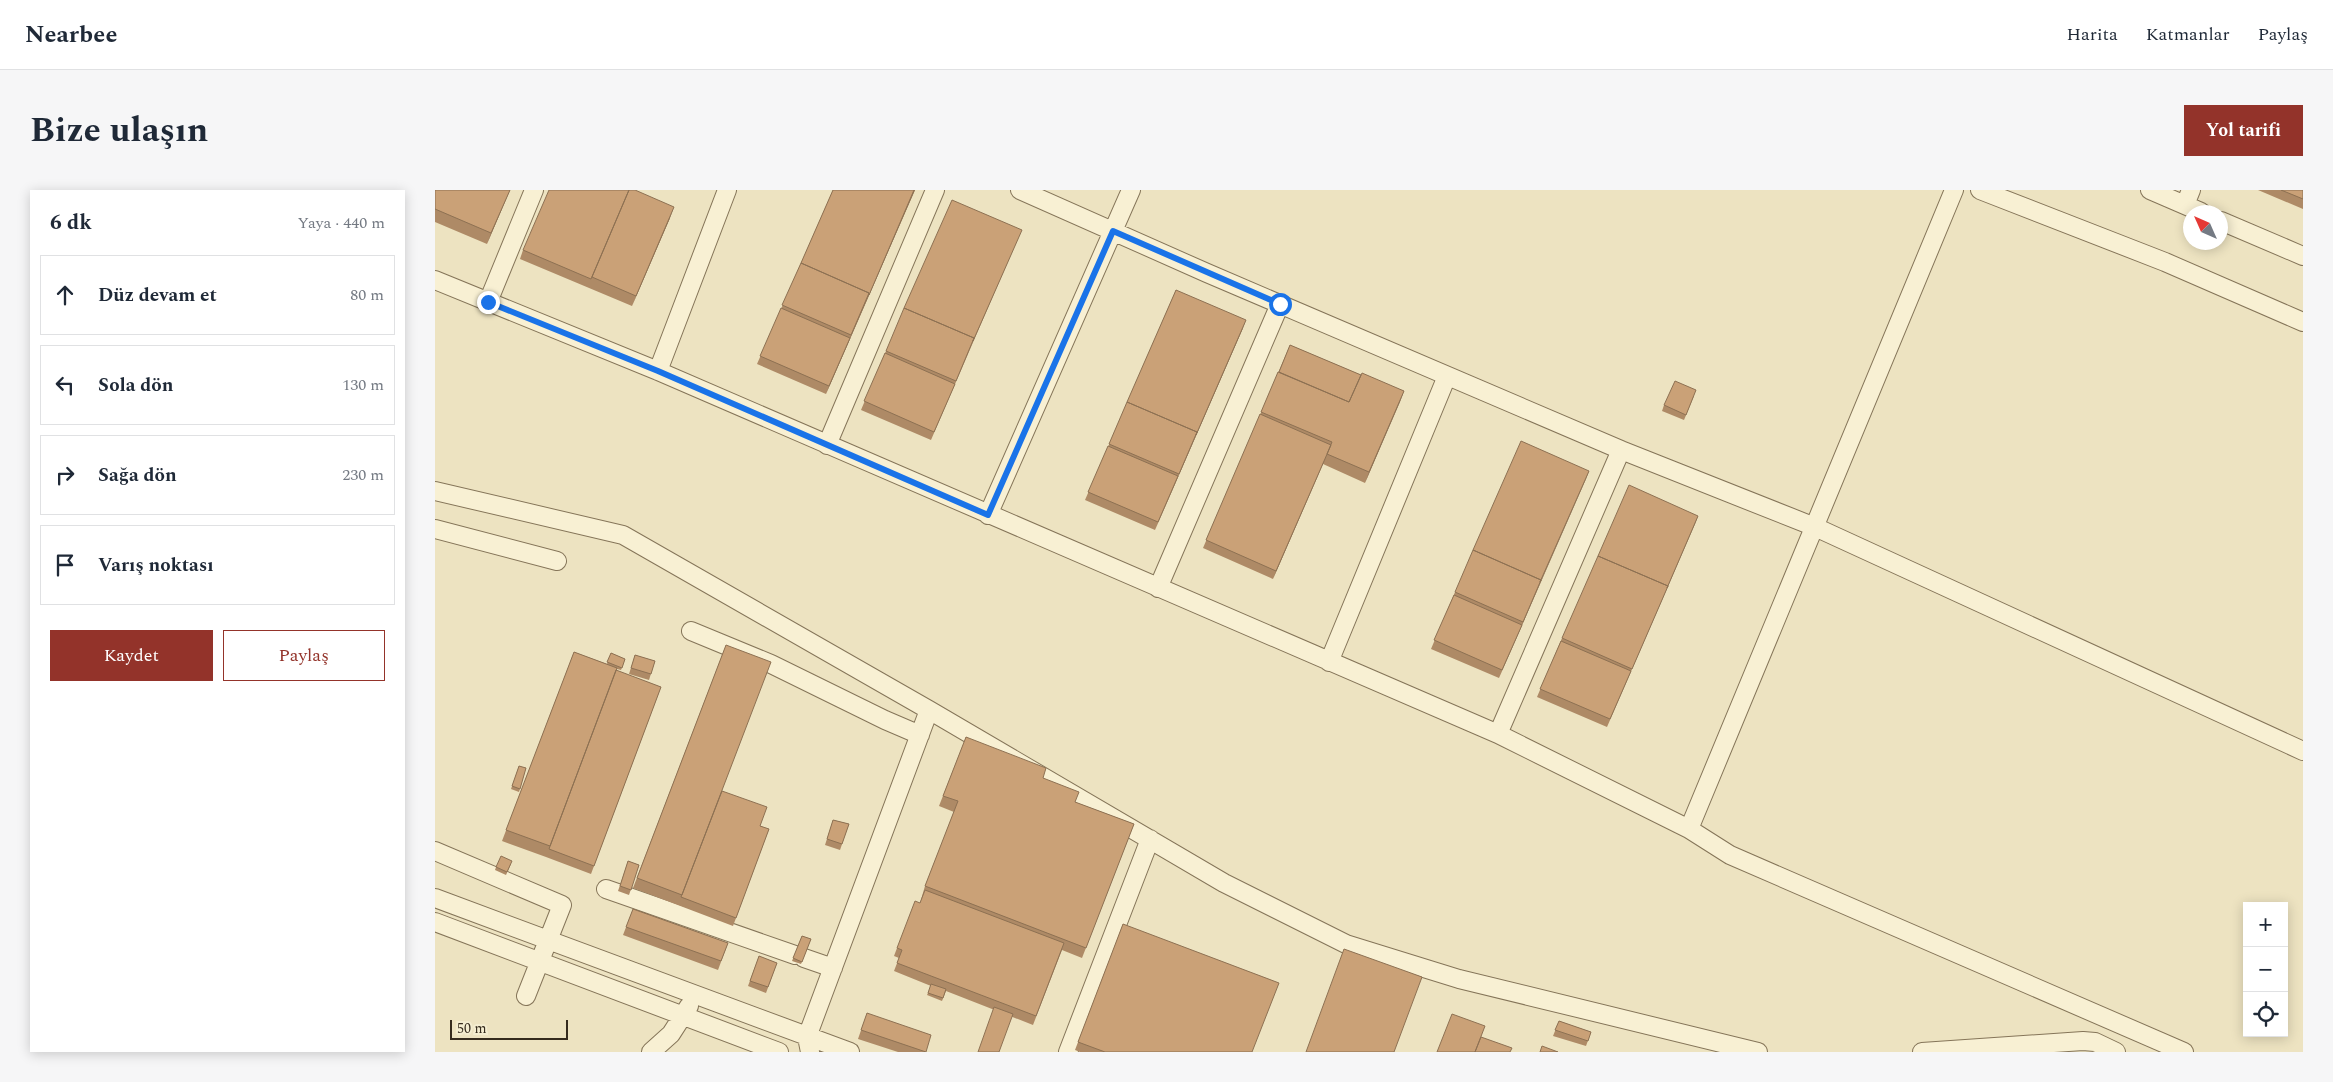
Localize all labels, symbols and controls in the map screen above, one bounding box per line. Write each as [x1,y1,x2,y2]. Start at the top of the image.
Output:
text: Nearbee [25,17,117,53]
text: Harita [2066,21,2118,48]
text: Katmanlar [2146,21,2230,48]
text: Paylaş [2258,21,2308,48]
text: Bize ulaşın [30,104,208,157]
button: Yol tarifi [2184,105,2303,156]
north arrow [2183,205,2228,250]
text: 6 dk [50,207,92,239]
text: Yaya · 440 m [298,211,385,235]
icon: ahead [51,281,79,309]
text: Düz devam et [98,281,217,310]
text: 80 m [350,283,384,307]
route end [477,291,500,314]
route start [1269,293,1292,316]
icon: left [51,371,79,399]
text: Sola dön [98,371,173,400]
text: 130 m [342,373,384,397]
icon: right [51,461,79,489]
text: Sağa dön [98,461,177,490]
text: 230 m [342,463,384,487]
icon: arrive [51,551,79,579]
text: Varış noktası [98,551,214,580]
button: Kaydet [50,630,213,681]
button: Paylaş [223,630,385,681]
map controls [2243,902,2288,1037]
button: + [2243,902,2288,947]
button: − [2243,947,2288,992]
button: locate [2243,992,2288,1037]
scale bar [450,1017,567,1040]
text: 50 m [457,1018,487,1039]

